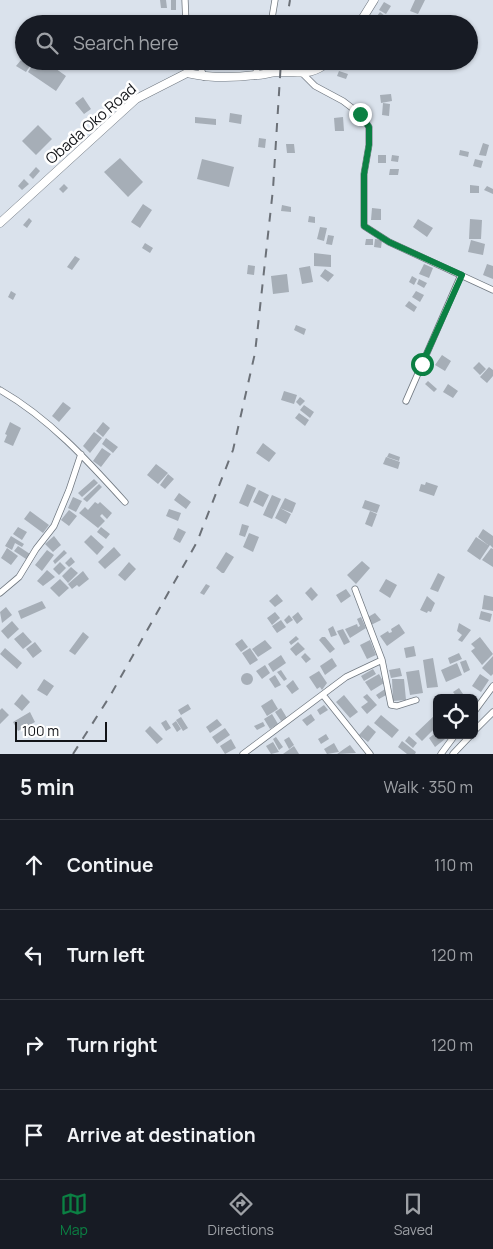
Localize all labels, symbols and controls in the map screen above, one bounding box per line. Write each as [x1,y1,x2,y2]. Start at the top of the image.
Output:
search box [15,15,478,70]
icon: search [33,29,61,57]
text: Search here [73,30,179,56]
street label: Obada Oko Road [41,78,141,169]
route end [349,103,372,126]
route start [411,353,434,376]
map controls [433,694,478,739]
button: locate [433,694,478,739]
scale bar [15,719,108,742]
text: 100 m [22,721,59,740]
text: 5 min [20,773,74,801]
text: Walk · 350 m [384,776,473,798]
icon: ahead [20,851,48,879]
text: Continue [67,852,153,878]
text: 110 m [434,854,473,876]
icon: left [20,941,48,969]
text: Turn left [67,942,145,968]
text: 120 m [431,944,473,966]
icon: right [20,1031,48,1059]
text: Turn right [67,1032,157,1058]
text: 120 m [431,1034,473,1056]
icon: arrive [20,1121,48,1149]
text: Arrive at destination [67,1122,256,1148]
tab: Map [60,1190,88,1239]
tab: Directions [208,1190,274,1239]
tab: Saved [394,1190,433,1239]

